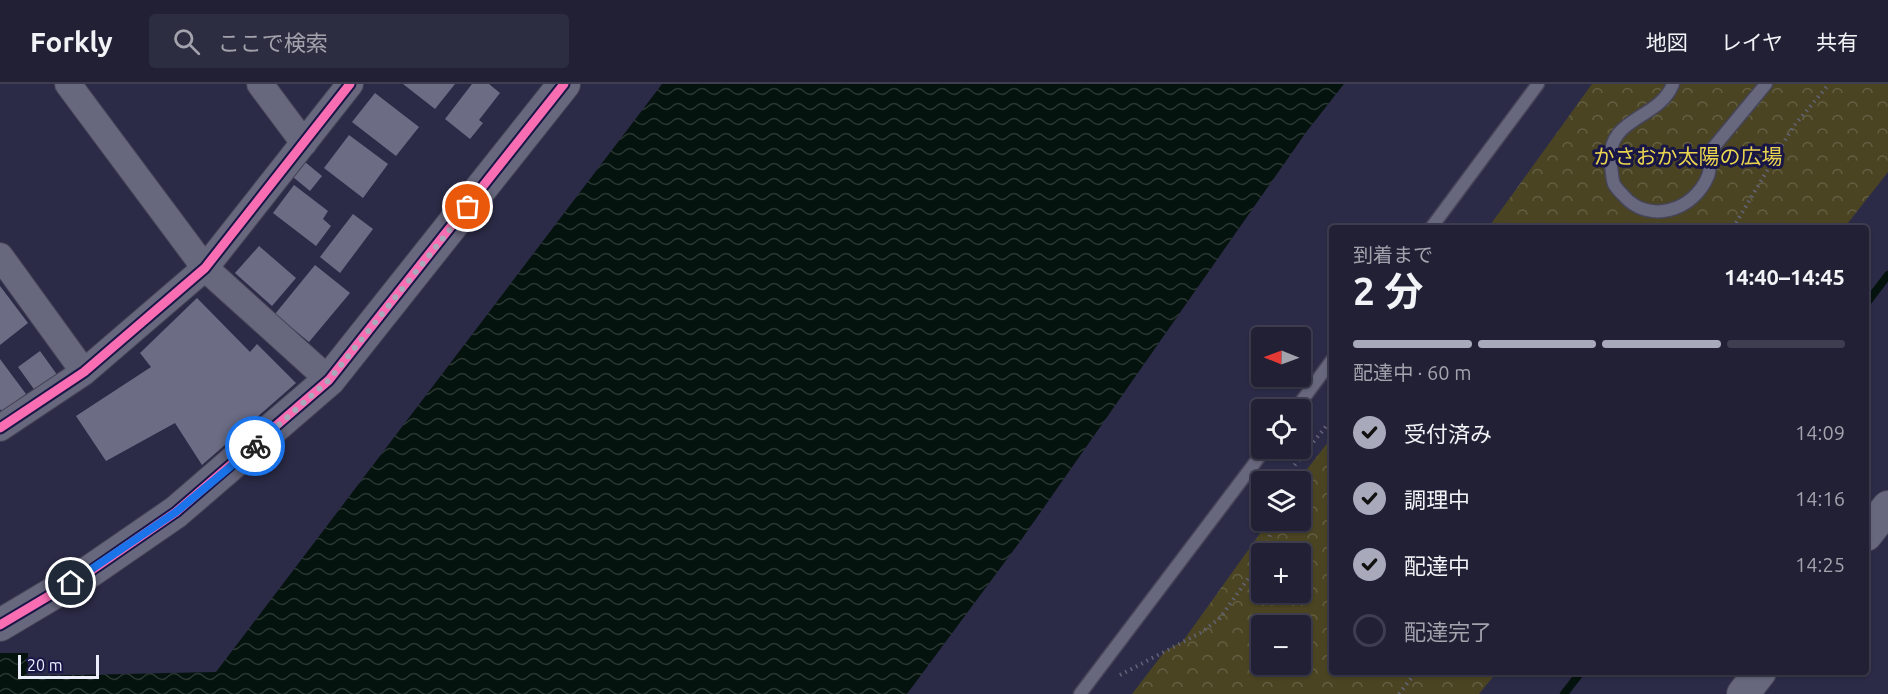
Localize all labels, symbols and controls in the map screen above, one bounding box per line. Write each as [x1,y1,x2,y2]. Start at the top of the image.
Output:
search box [149,14,569,68]
icon: search [170,25,203,58]
text: Forkly [30,26,113,57]
text: ここで検索 [218,30,328,55]
text: 地図 [1646,30,1688,54]
text: レイヤ [1721,30,1783,54]
text: 共有 [1816,30,1858,54]
park label: かさおか太陽の広場 [1594,144,1783,168]
pin [442,181,493,232]
icon: bag [451,190,484,223]
text: 到着まで [1353,243,1433,266]
text: 14:40–14:45 [1724,264,1845,289]
text: 2 分 [1353,269,1423,312]
north arrow [1251,327,1311,387]
map controls [1251,327,1311,675]
text: 配達中 · 60 m [1353,361,1471,384]
button: locate [1251,399,1311,459]
courier [225,416,285,476]
icon: check [1353,416,1386,449]
text: 受付済み [1404,421,1492,446]
text: 14:09 [1795,421,1845,444]
icon: bike [239,430,272,463]
button: layers [1251,471,1311,531]
icon: check [1353,482,1386,515]
text: 調理中 [1404,487,1470,512]
text: 14:16 [1795,487,1845,510]
button: + [1251,543,1311,603]
icon: check [1353,548,1386,581]
text: 配達中 [1404,553,1470,578]
text: 14:25 [1795,553,1845,576]
pin [45,557,96,608]
icon: home [54,566,87,599]
button: − [1251,615,1311,675]
text: 配達完了 [1404,619,1492,644]
scale bar [18,652,99,680]
text: 20 m [27,656,63,674]

